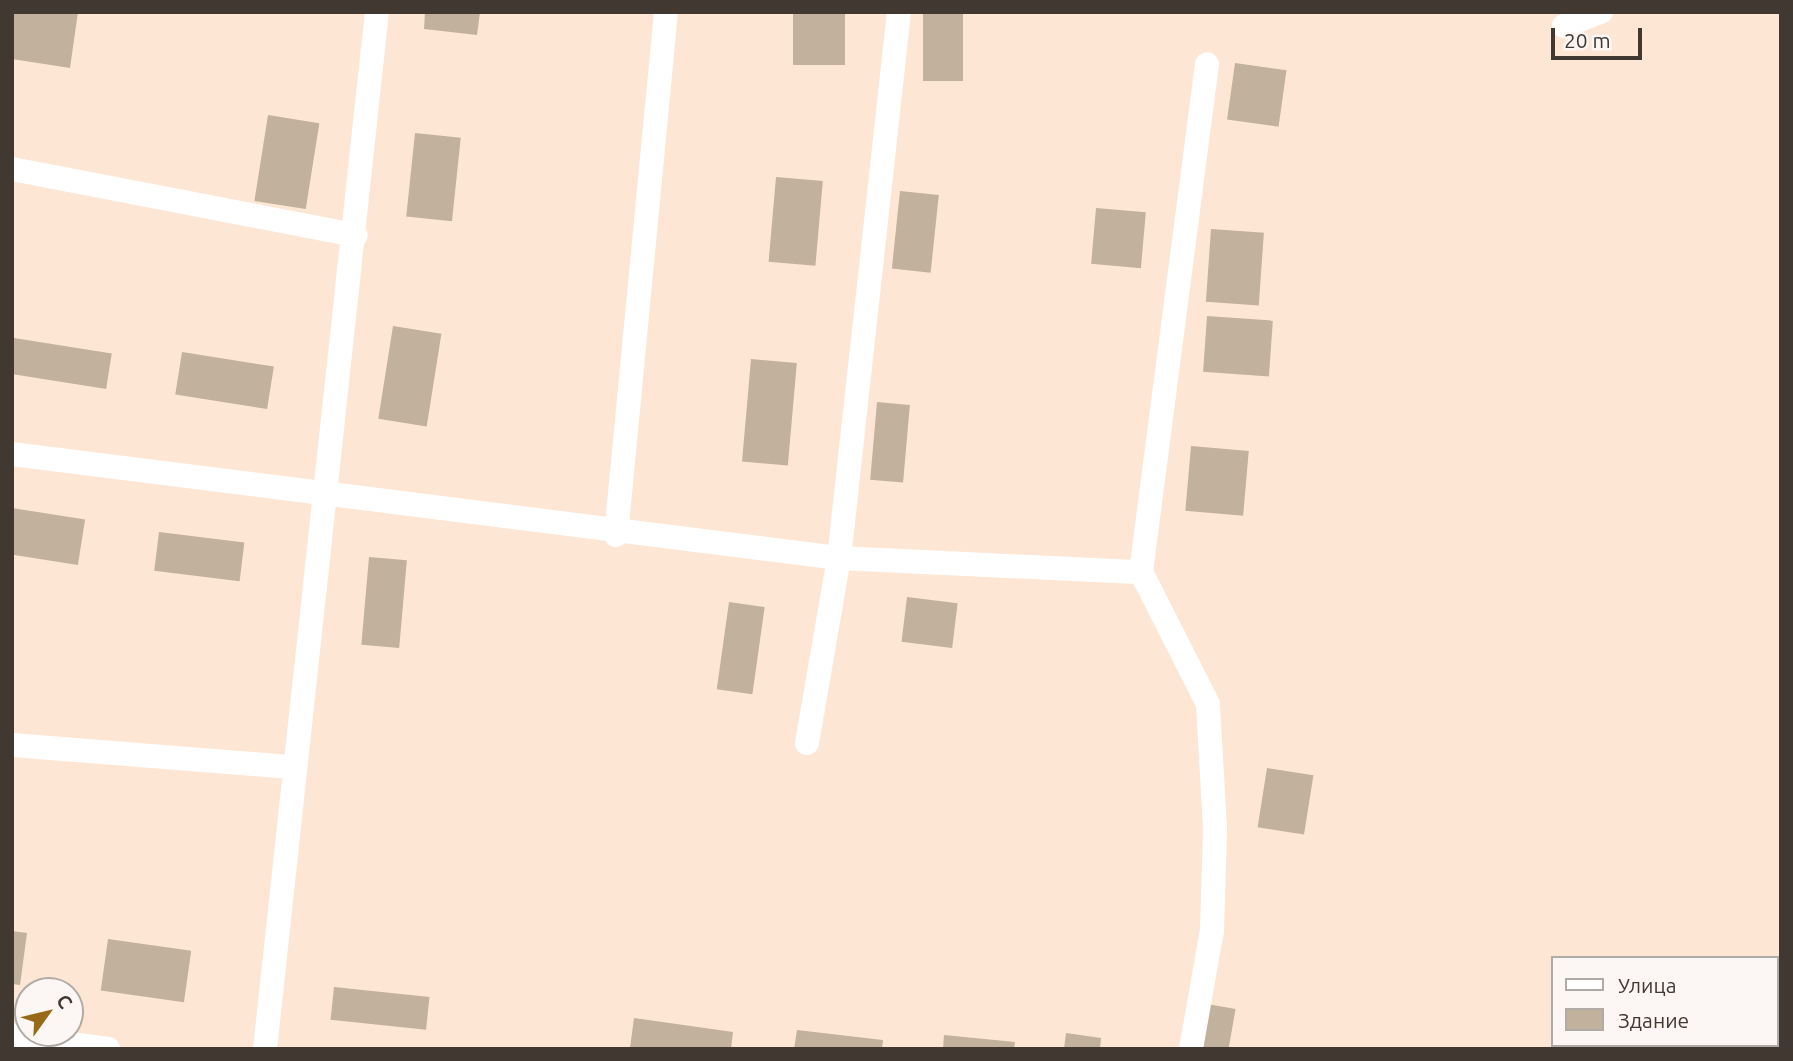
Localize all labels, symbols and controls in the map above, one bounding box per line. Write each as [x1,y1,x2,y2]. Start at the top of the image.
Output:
scale bar [1555,14,1646,58]
text: 20 m [1564,28,1611,52]
legend [1552,956,1779,1047]
text: Улица [1618,973,1676,997]
north arrow [14,977,84,1047]
text: С [52,990,77,1013]
text: Здание [1618,1008,1689,1032]

